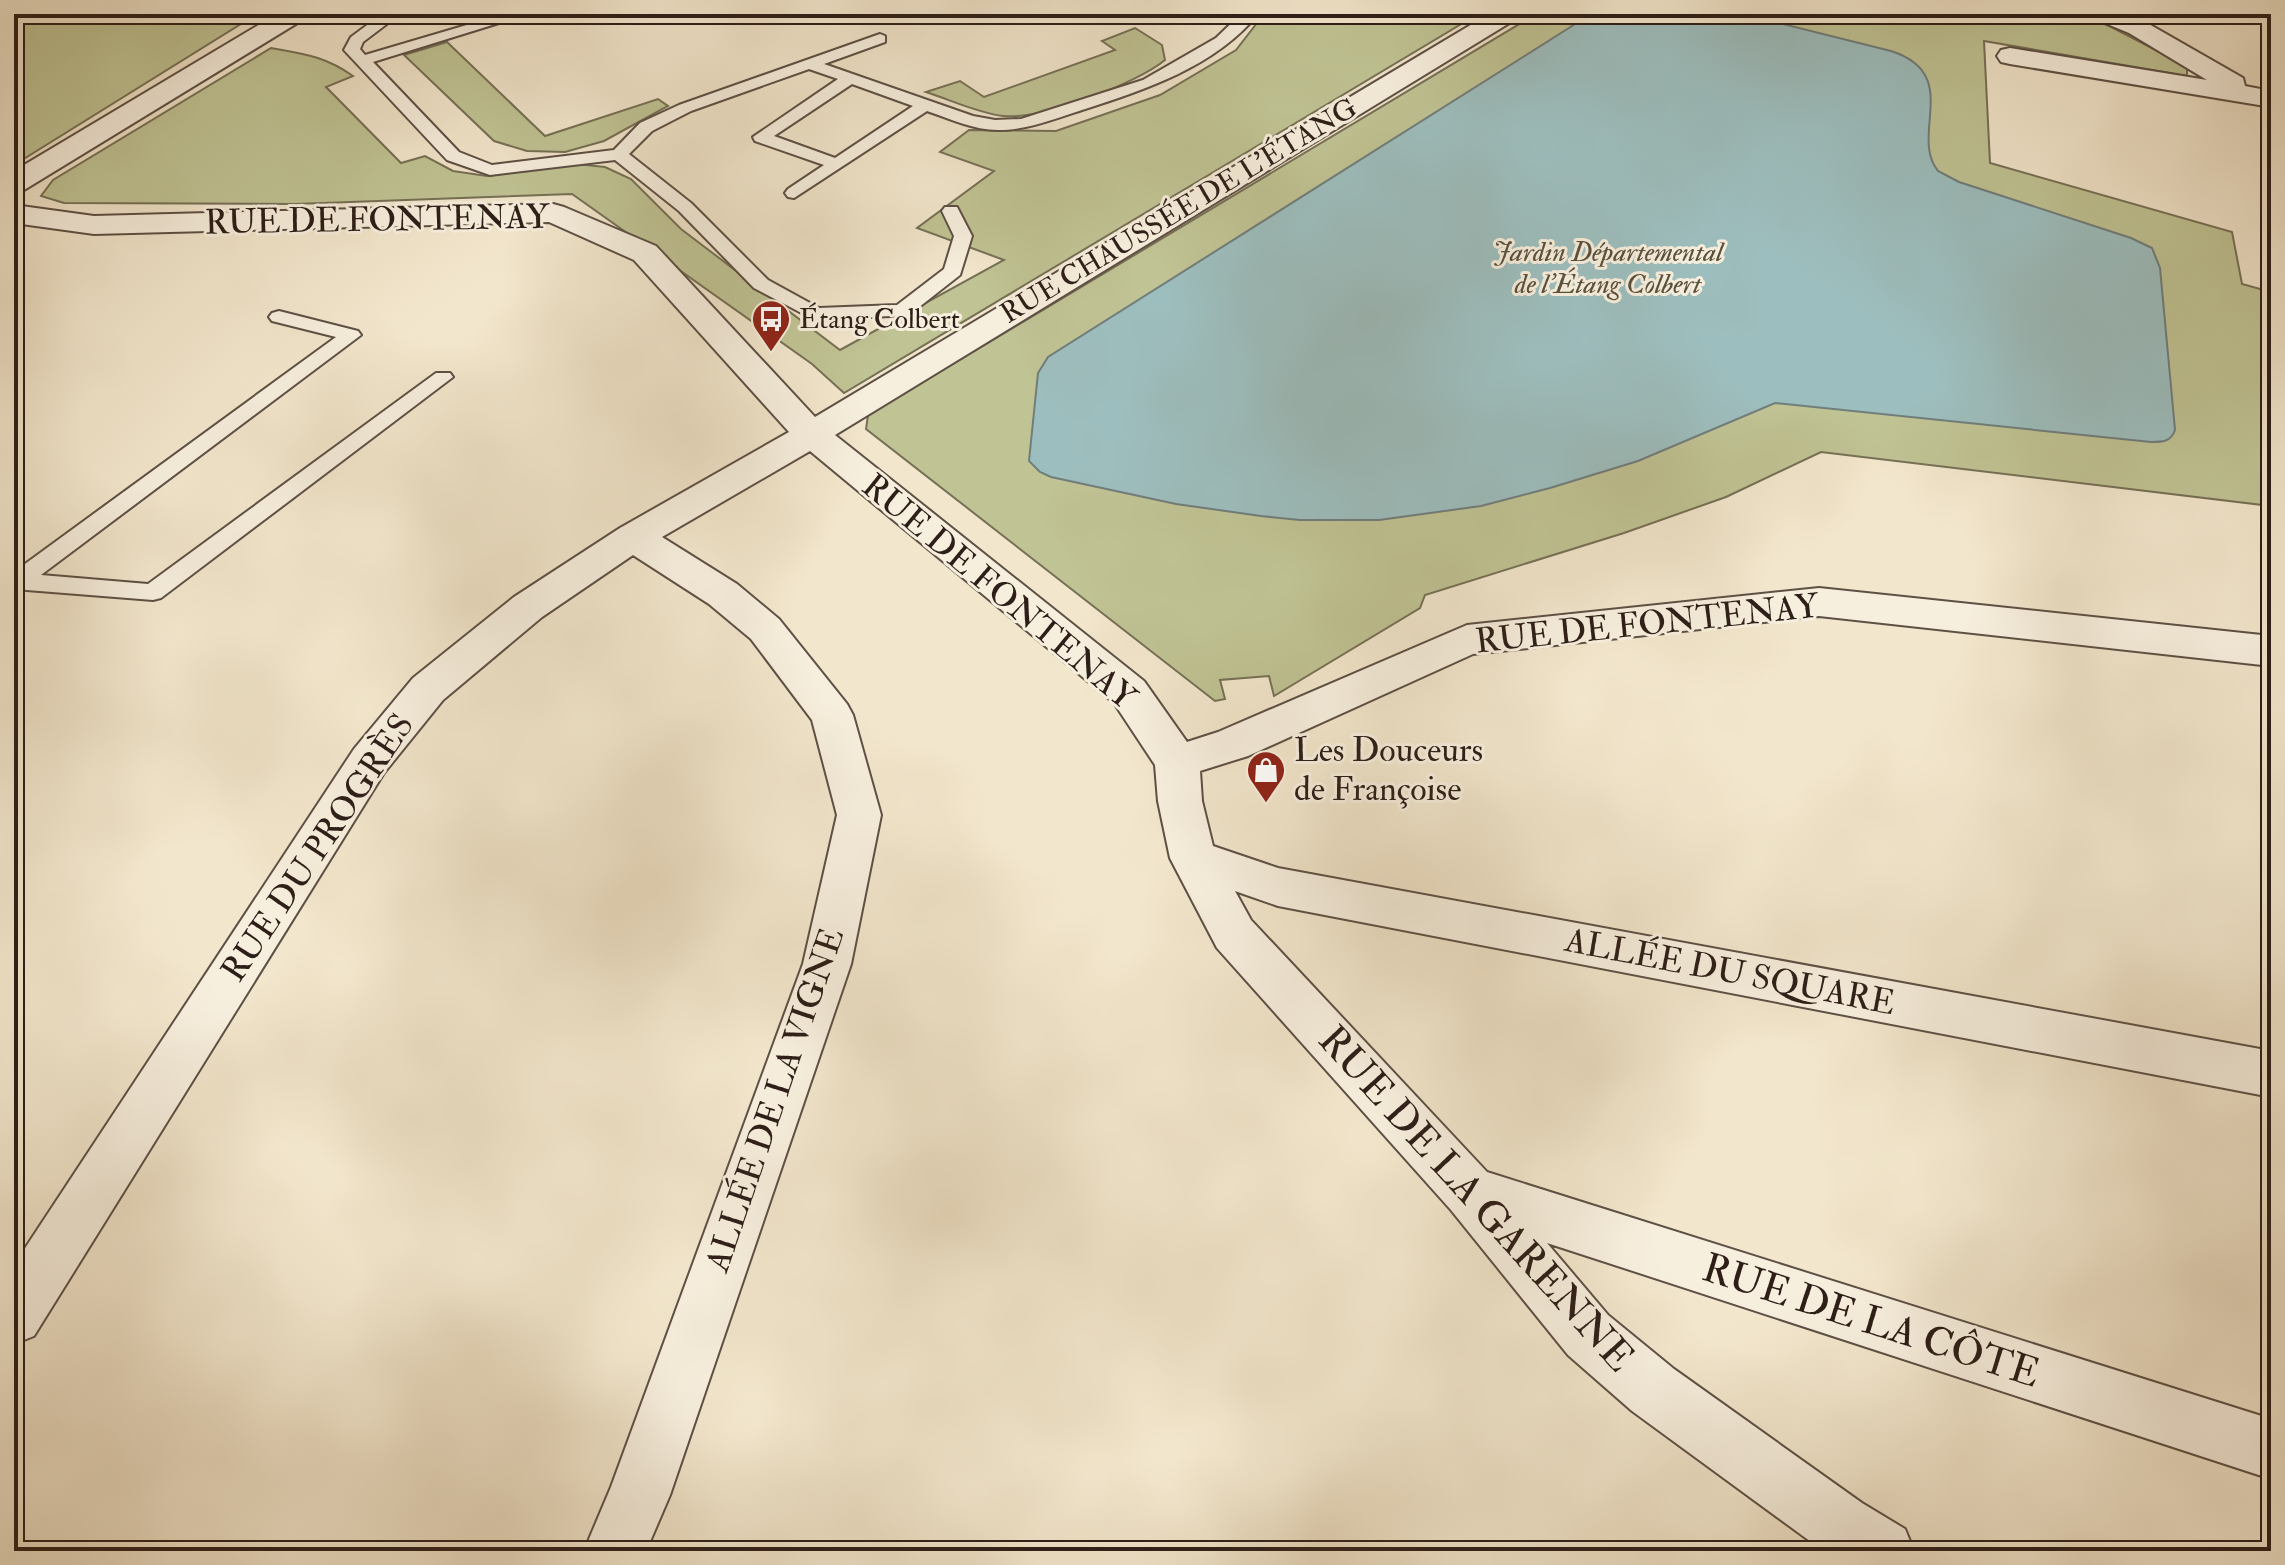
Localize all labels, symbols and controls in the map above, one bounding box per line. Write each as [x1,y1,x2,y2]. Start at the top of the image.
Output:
street label: RUE CHAUSSÉE DE L'ÉTANG [994,90,1364,332]
street label: RUE DE FONTENAY [204,195,551,245]
park label: Jardin Départemental de l'Étang Colbert [1493,235,1725,302]
bus stop icon: Étang Colbert [750,298,792,353]
place label: Étang Colbert [799,302,960,337]
street label: RUE DE FONTENAY [853,465,1145,720]
street label: RUE DE FONTENAY [1473,585,1821,663]
street label: RUE DU PROGRÈS [211,705,424,990]
place label: Les Douceurs de Françoise [1294,729,1483,811]
shop icon: Les Douceurs de Françoise [1245,749,1287,804]
street label: ALLÉE DU SQUARE [1560,918,1899,1025]
street label: ALLÉE DE LA VIGNE [695,922,854,1279]
street label: RUE DE LA GARENNE [1307,1015,1645,1383]
street label: RUE DE LA CÔTE [1696,1241,2046,1400]

